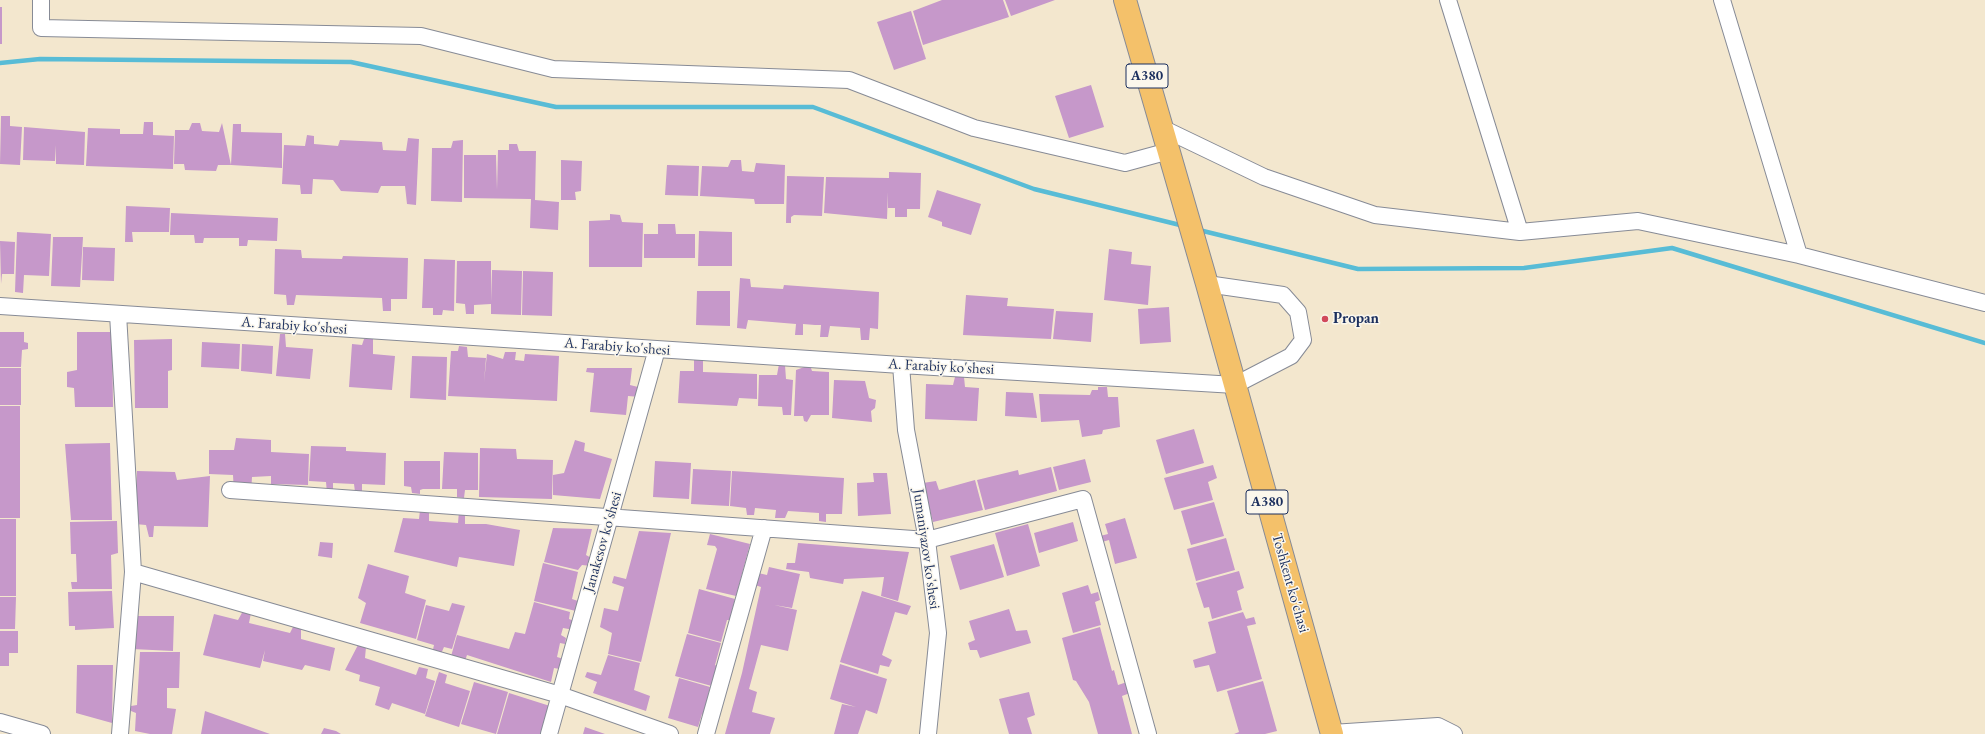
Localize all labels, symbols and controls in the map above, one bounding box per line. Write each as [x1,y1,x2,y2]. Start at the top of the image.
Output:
road number: A380 [1126,64,1168,88]
place label: Propan [1333,310,1379,328]
street label: A. Farabiy ko'shesi [240,313,348,339]
marker: Propan [1320,314,1330,324]
street label: A. Farabiy ko'shesi [563,334,671,360]
street label: A. Farabiy ko'shesi [887,355,995,379]
street label: Jumaniyazov ko'shesi [909,488,943,610]
street label: Janakesov ko'shesi [580,490,626,594]
road number: A380 [1246,490,1288,514]
street label: Toshkent ko'chasi [1267,531,1313,635]

